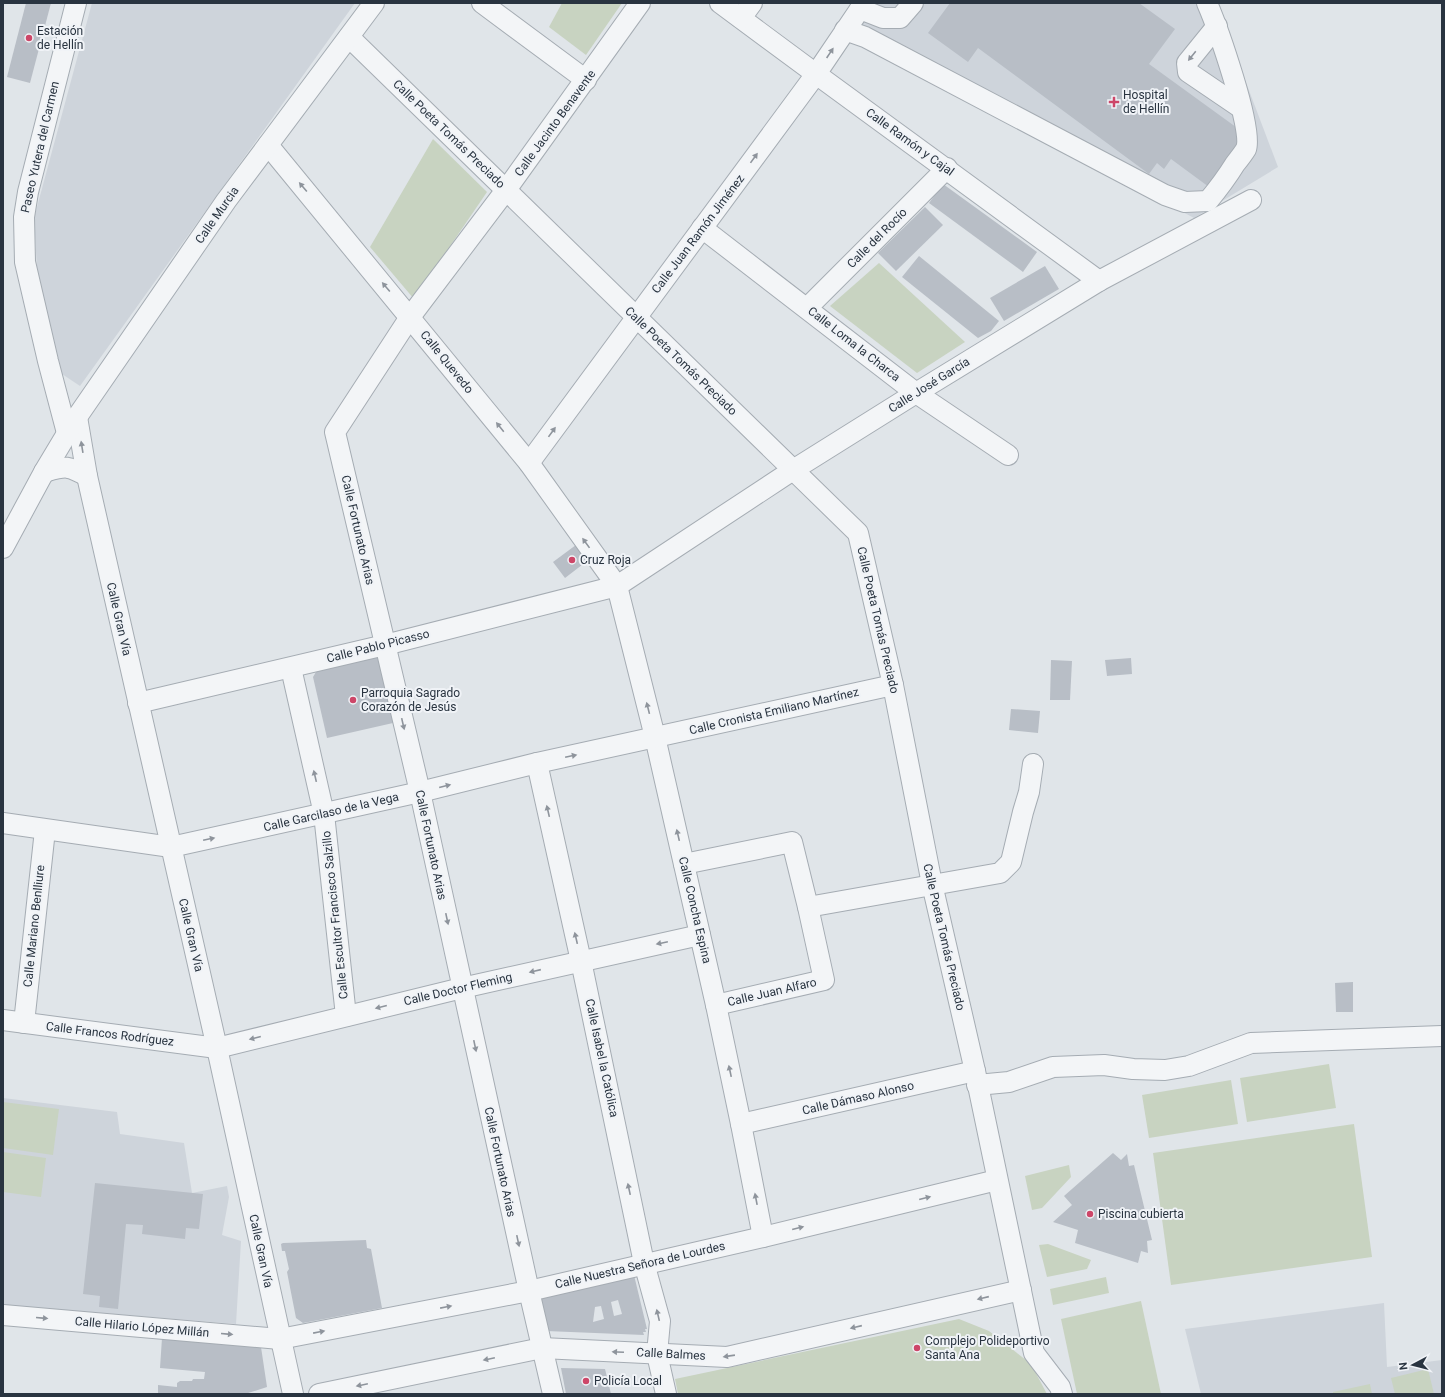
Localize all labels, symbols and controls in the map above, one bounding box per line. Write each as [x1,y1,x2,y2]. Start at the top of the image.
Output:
place label: Estación de Hellín [37,24,83,52]
marker: Estación de Hellín [24,33,34,43]
one-way arrow [826,48,834,58]
one-way arrow [1188,51,1196,62]
street label: Calle Jacinto Benavente [512,67,598,179]
street label: Calle Poeta Tomás Preciado [390,77,508,191]
street label: Paseo Yutera del Carmen [18,80,62,214]
place label: Hospital de Hellín [1123,88,1169,116]
marker: Hospital de Hellín [1108,96,1120,108]
street label: Calle Ramón y Cajal [863,105,957,179]
one-way arrow [750,153,758,164]
street label: Calle Juan Ramón Jiménez [649,172,747,296]
one-way arrow [298,182,307,193]
street label: Calle Murcia [192,184,242,246]
street label: Calle del Rocío [844,205,910,271]
one-way arrow [381,282,390,293]
street label: Calle Poeta Tomás Preciado [622,304,740,418]
street label: Calle Loma la Charca [805,304,903,384]
street label: Calle Quevedo [418,328,477,396]
street label: Calle José García [886,354,972,416]
one-way arrow [495,422,504,433]
one-way arrow [548,426,556,437]
one-way arrow [79,440,85,453]
street label: Calle Fortunato Arias [339,474,377,586]
one-way arrow [582,537,590,548]
street label: Calle Poeta Tomás Preciado [854,545,902,695]
place label: Cruz Roja [580,553,631,567]
marker: Cruz Roja [567,555,577,565]
street label: Calle Gran Vía [104,581,134,657]
street label: Calle Pablo Picasso [325,626,431,666]
street label: Calle Cronista Emiliano Martínez [688,685,860,737]
place label: Parroquia Sagrado Corazón de Jesús [361,686,460,714]
marker: Parroquia Sagrado Corazón de Jesús [348,695,358,705]
one-way arrow [645,702,651,714]
one-way arrow [401,718,407,730]
one-way arrow [565,752,578,758]
one-way arrow [312,770,318,782]
one-way arrow [439,783,451,789]
street label: Calle Fortunato Arias [413,789,449,901]
street label: Calle Garcilaso de la Vega [262,790,400,834]
one-way arrow [544,805,550,817]
one-way arrow [674,829,680,841]
street label: Calle Escultor Francisco Salzillo [319,830,351,1000]
one-way arrow [203,835,215,841]
street label: Calle Concha Espina [676,855,714,965]
street label: Calle Poeta Tomás Preciado [920,862,968,1012]
street label: Calle Mariano Benlliure [21,864,47,988]
street label: Calle Gran Vía [176,897,206,973]
one-way arrow [445,913,451,925]
one-way arrow [573,932,579,944]
one-way arrow [656,941,668,947]
one-way arrow [529,969,541,975]
street label: Calle Doctor Fleming [402,970,514,1008]
street label: Calle Juan Alfaro [726,975,818,1009]
street label: Calle Isabel la Católica [583,998,621,1118]
one-way arrow [375,1005,388,1011]
street label: Calle Francos Rodríguez [45,1019,175,1049]
one-way arrow [249,1036,261,1042]
one-way arrow [473,1040,479,1052]
one-way arrow [727,1065,733,1077]
street label: Calle Dámaso Alonso [801,1078,915,1118]
street label: Calle Fortunato Arias [482,1106,518,1218]
one-way arrow [625,1183,631,1195]
one-way arrow [752,1193,758,1205]
one-way arrow [919,1195,931,1201]
place label: Piscina cubierta [1098,1207,1184,1221]
marker: Piscina cubierta [1085,1209,1095,1219]
street label: Calle Gran Vía [246,1213,276,1289]
one-way arrow [792,1225,805,1231]
one-way arrow [515,1235,521,1248]
street label: Calle Nuestra Señora de Lourdes [554,1239,726,1291]
one-way arrow [976,1296,989,1302]
one-way arrow [440,1304,452,1310]
one-way arrow [655,1309,661,1321]
street label: Calle Hilario López Millán [74,1314,210,1340]
one-way arrow [36,1315,48,1322]
one-way arrow [850,1325,862,1331]
one-way arrow [313,1328,325,1334]
one-way arrow [221,1331,233,1338]
place label: Complejo Polideportivo Santa Ana [925,1334,1050,1362]
marker: Complejo Polideportivo Santa Ana [912,1343,922,1353]
street label: Calle Balmes [636,1345,706,1363]
north arrow [1393,1345,1433,1385]
one-way arrow [612,1348,624,1355]
one-way arrow [723,1353,735,1359]
one-way arrow [483,1356,495,1362]
text: N [1397,1361,1410,1371]
place label: Policía Local [594,1374,662,1388]
marker: Policía Local [581,1376,591,1386]
one-way arrow [356,1382,368,1388]

